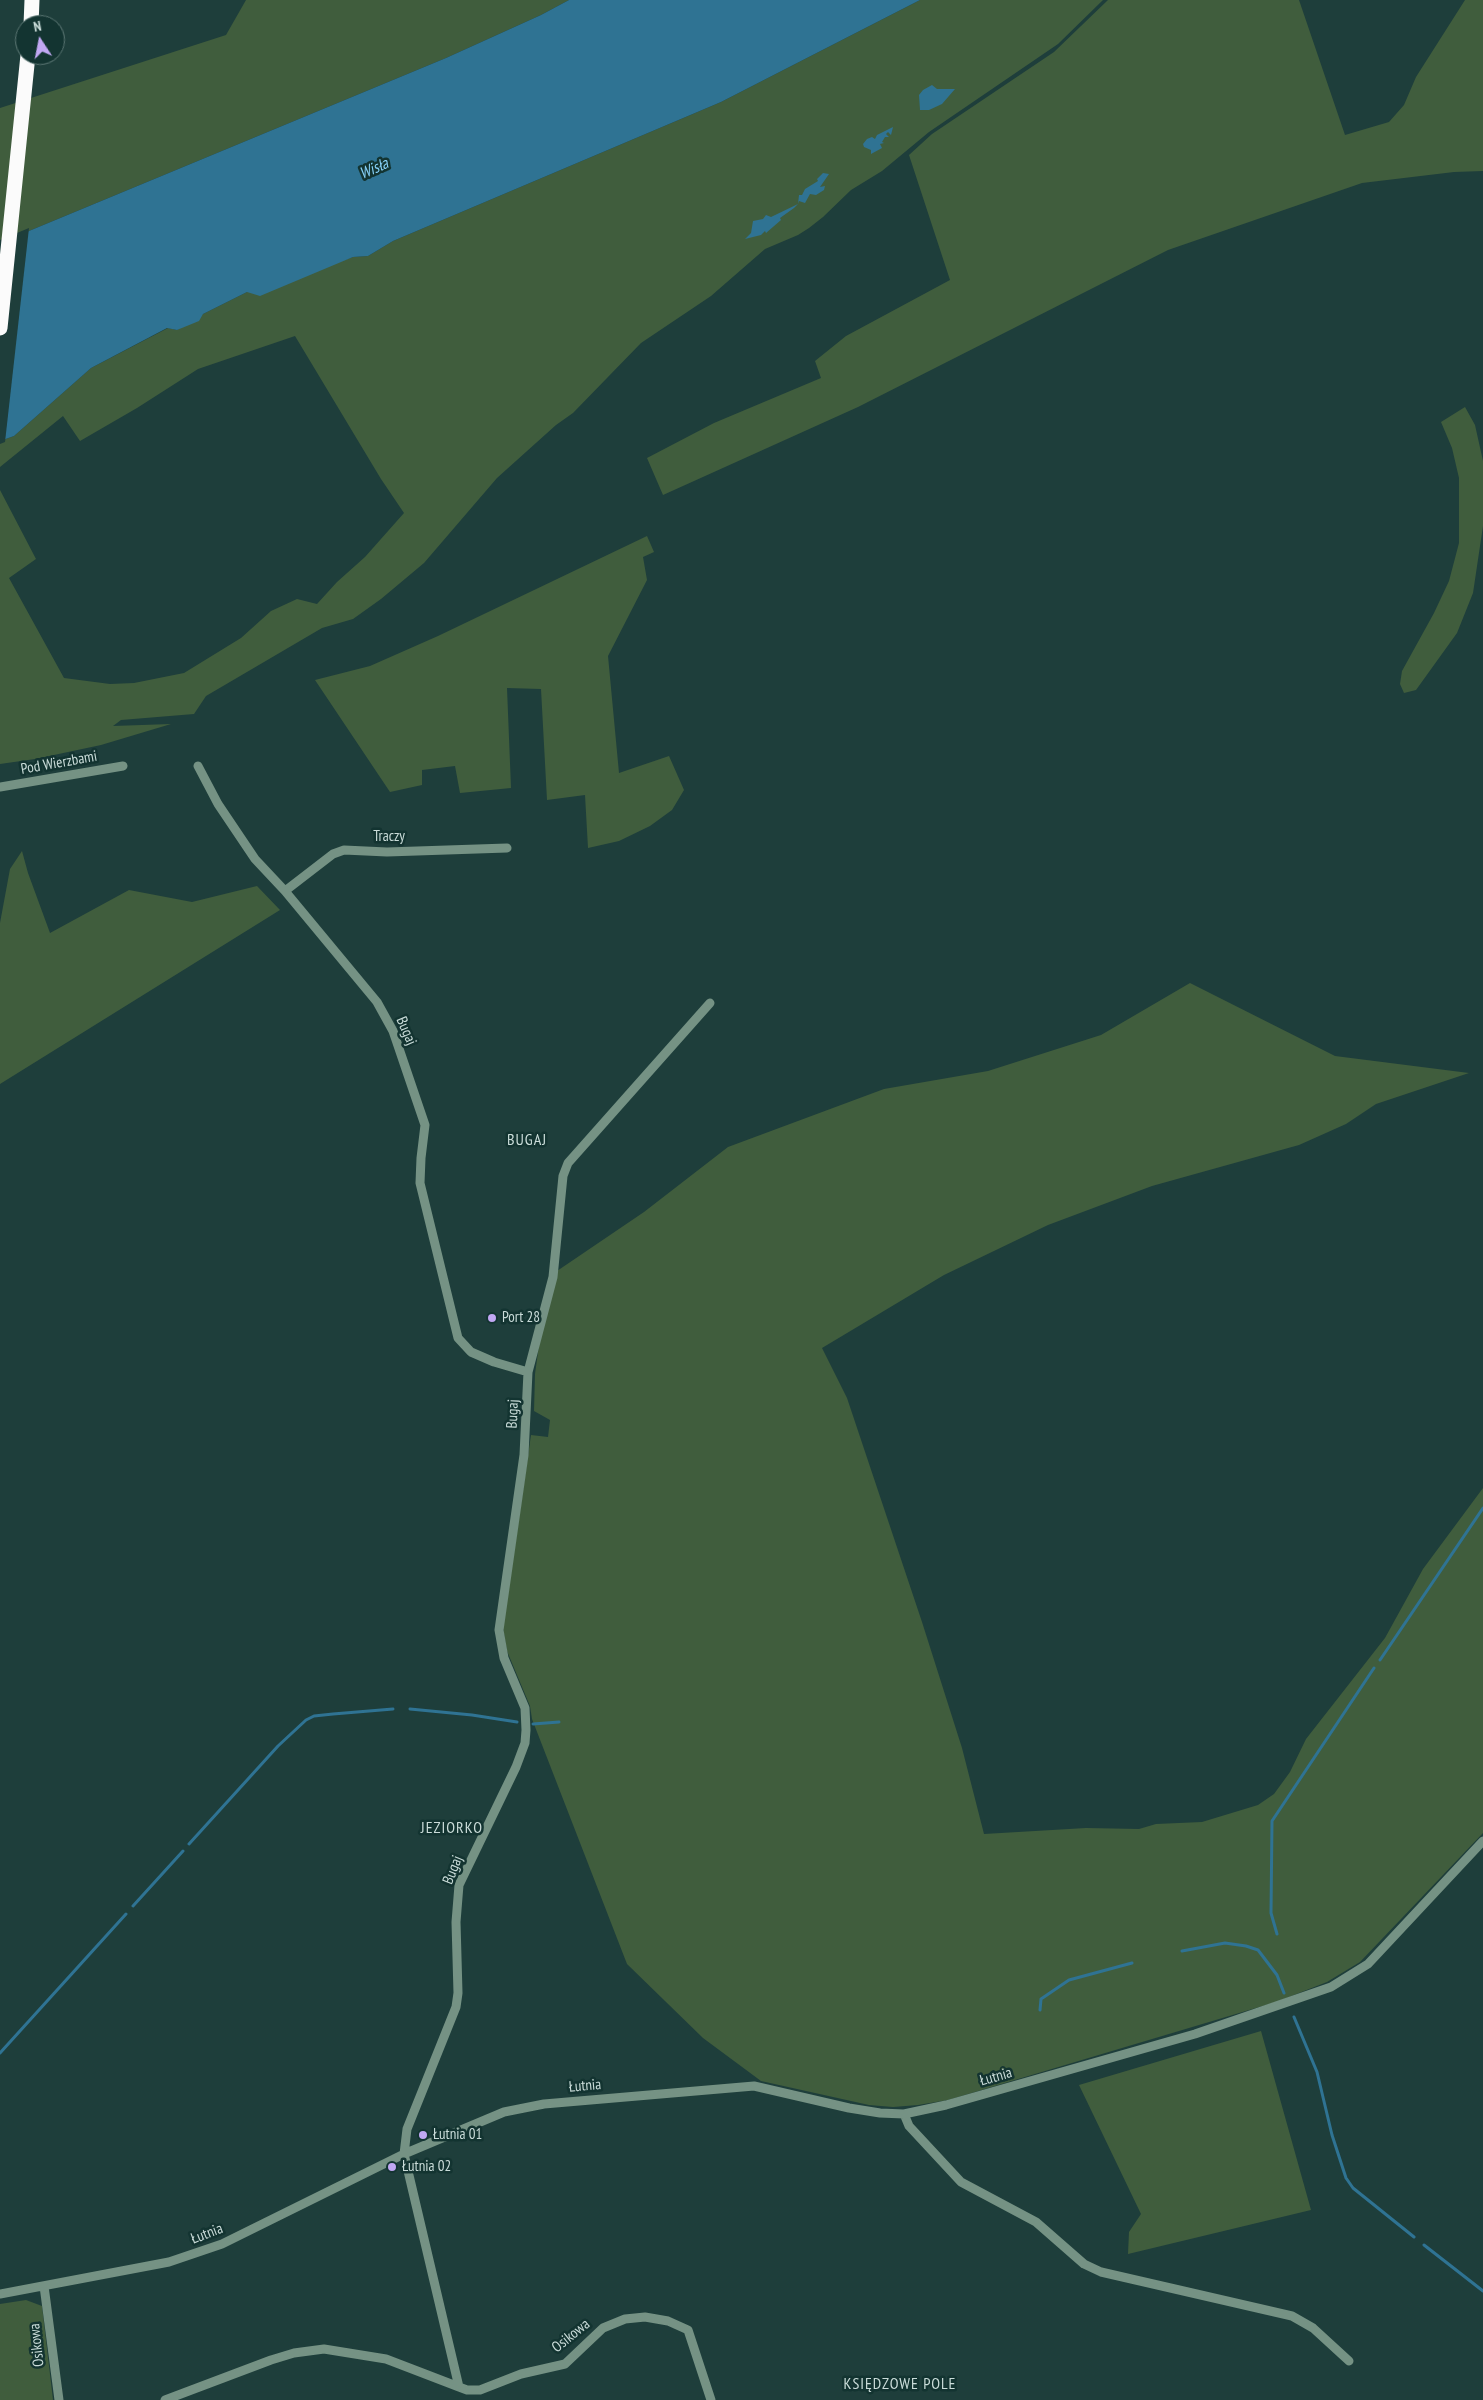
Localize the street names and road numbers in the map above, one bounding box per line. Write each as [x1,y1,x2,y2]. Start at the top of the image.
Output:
street label: Pod Wierzbami [19,747,99,779]
street label: Traczy [373,828,405,846]
street label: Bugaj [392,1014,420,1048]
street label: Bugaj [503,1399,523,1429]
street label: Bugaj [439,1853,467,1887]
street label: Łutnia [978,2064,1014,2090]
street label: Łutnia [568,2076,602,2096]
street label: Łutnia [189,2220,225,2248]
street label: Osikowa [548,2315,594,2357]
street label: Osikowa [26,2322,48,2368]

